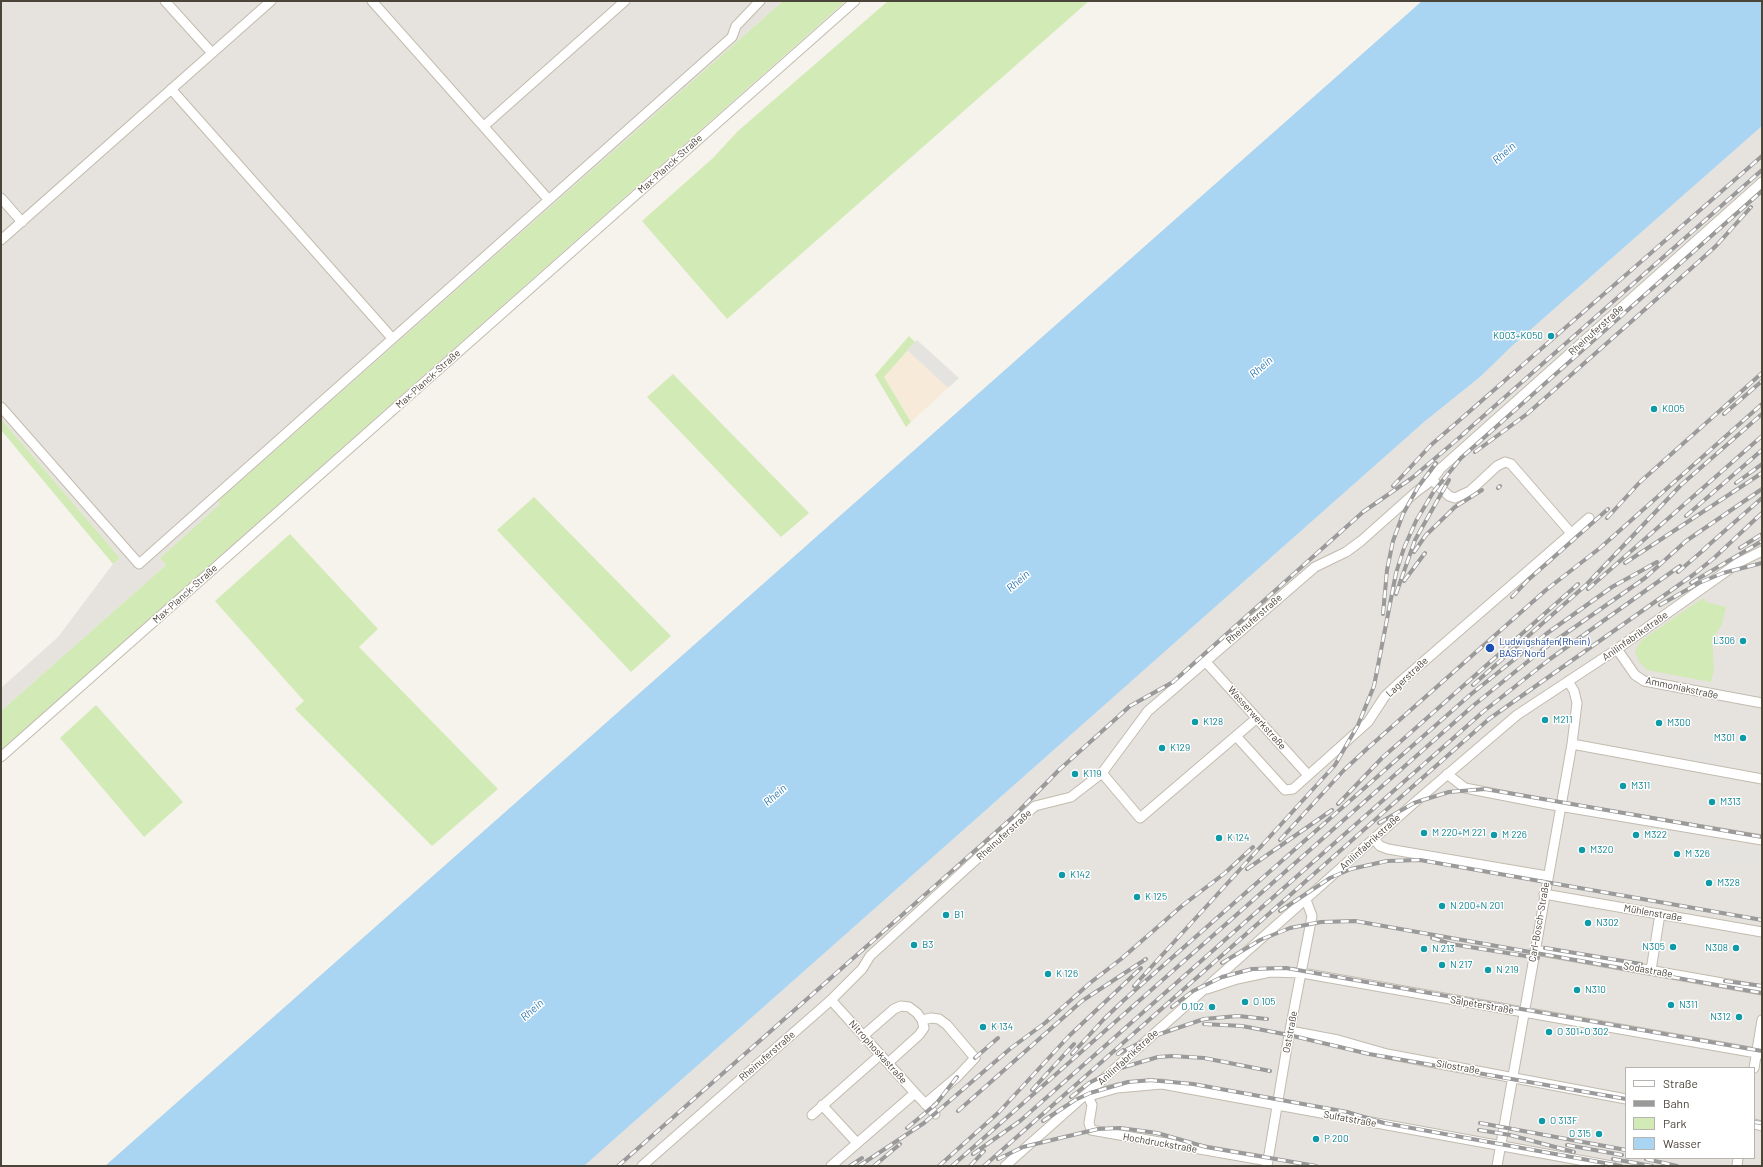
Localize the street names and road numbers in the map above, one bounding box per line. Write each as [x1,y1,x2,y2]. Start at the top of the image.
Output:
street label: Max-Planck-Straße [635,132,705,196]
street label: Rheinuferstraße [1566,302,1626,358]
street label: Max-Planck-Straße [393,347,463,411]
street label: Max-Planck-Straße [150,562,220,626]
street label: Rheinuferstraße [1224,591,1284,647]
street label: Anilinfabrikstraße [1600,609,1670,663]
street label: Lagerstraße [1383,654,1431,700]
street label: Ammoniakstraße [1645,674,1719,702]
street label: Wasserwerkstraße [1225,684,1289,752]
street label: Rheinuferstraße [974,807,1034,863]
street label: Anilinfabrikstraße [1337,812,1403,872]
street label: Carl-Bosch-Straße [1526,881,1552,963]
street label: Mühlenstraße [1623,902,1683,924]
street label: Sodastraße [1622,960,1674,980]
street label: Salpeterstraße [1449,993,1515,1017]
street label: Oststraße [1280,1010,1300,1054]
street label: Nitrophoskastraße [846,1018,910,1086]
street label: Anilinfabrikstraße [1095,1027,1161,1087]
street label: Rheinuferstraße [737,1028,797,1084]
street label: Silostraße [1435,1057,1481,1077]
street label: Sulfatstraße [1323,1108,1377,1130]
street label: Hochdruckstraße [1122,1131,1198,1155]

